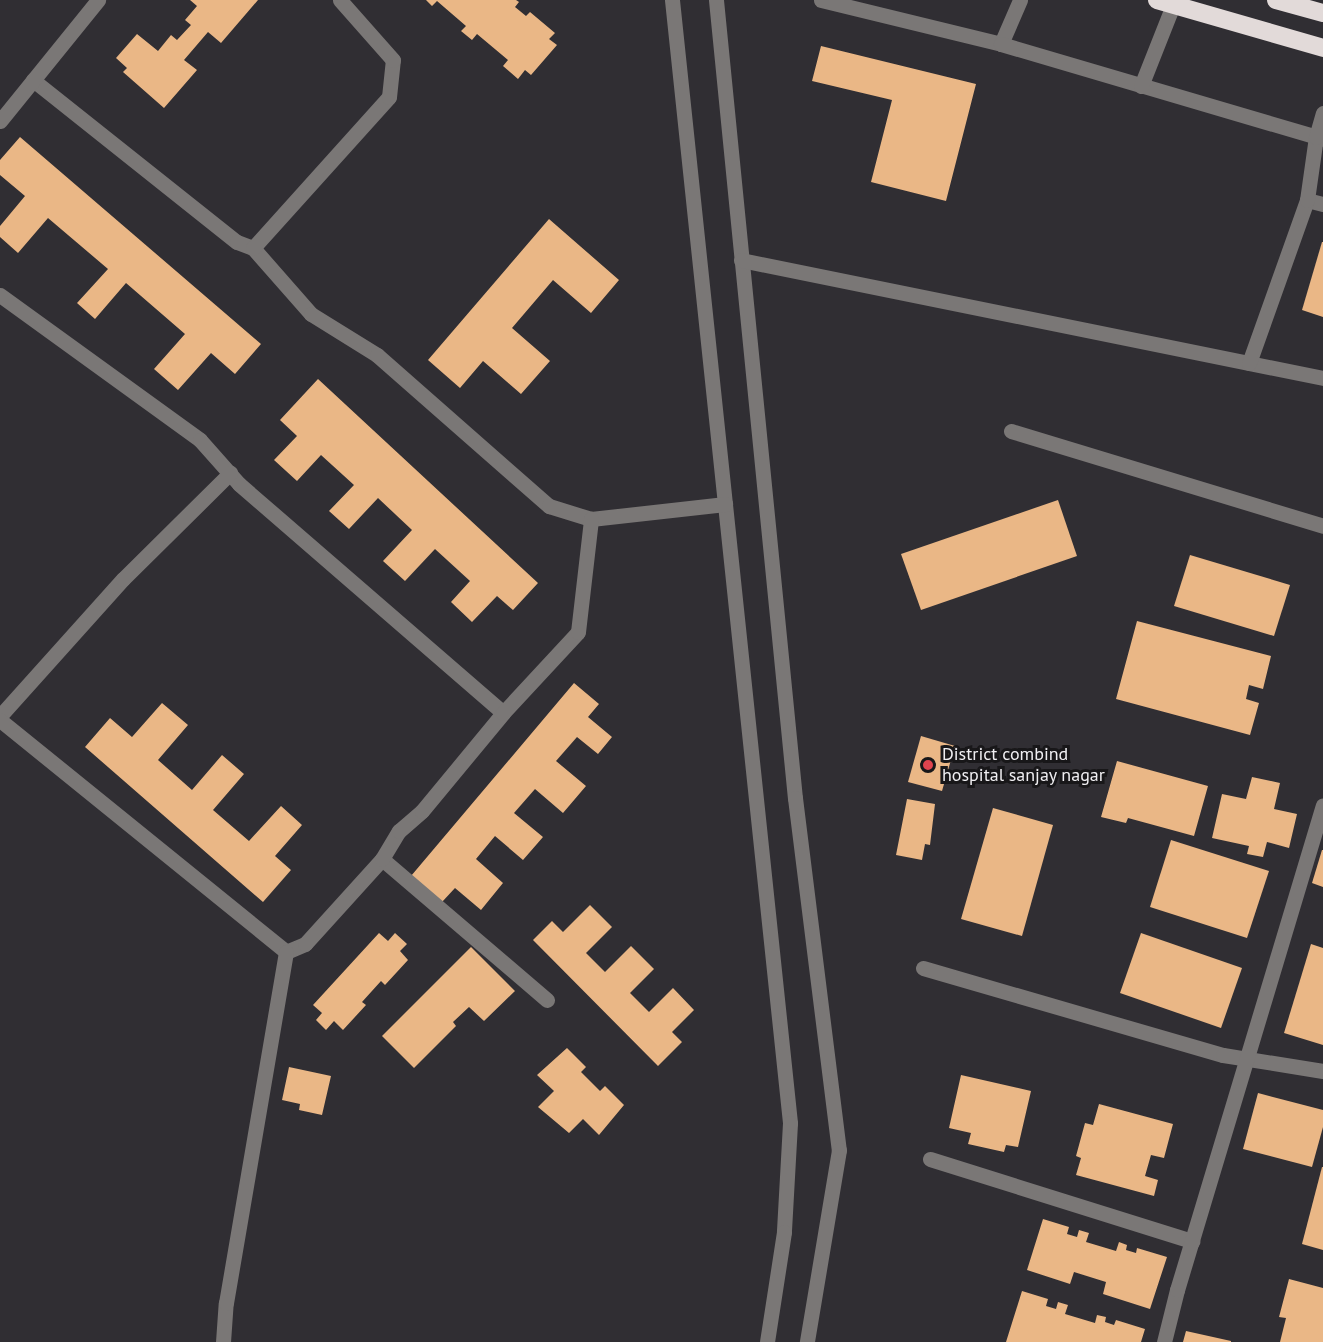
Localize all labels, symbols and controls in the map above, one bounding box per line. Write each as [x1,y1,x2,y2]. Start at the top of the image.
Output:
place label: District combind hospital sanjay nagar [942,744,1105,786]
marker: District combind hospital sanjay nagar [919,756,937,774]

